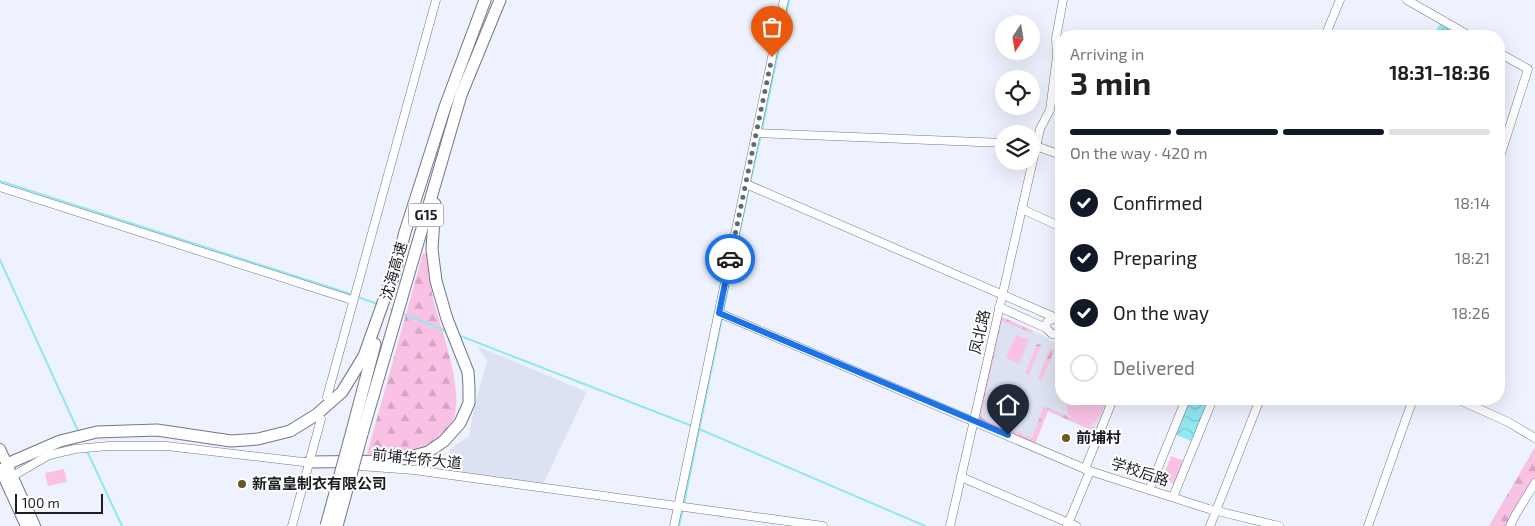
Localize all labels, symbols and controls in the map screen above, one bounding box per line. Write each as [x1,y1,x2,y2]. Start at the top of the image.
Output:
pin [751,6,793,57]
icon: bag [758,13,786,41]
north arrow [995,15,1040,60]
map controls [995,15,1040,170]
text: Arriving in [1070,44,1144,63]
text: 18:31–18:36 [1389,61,1490,84]
text: 3 min [1070,63,1151,101]
button: locate [995,70,1040,115]
button: layers [995,125,1040,170]
text: On the way · 420 m [1070,143,1208,162]
icon: check [1070,189,1098,217]
text: Confirmed [1113,191,1203,214]
text: 18:14 [1454,193,1490,212]
road number: G15 [408,204,444,226]
courier [705,234,755,284]
street label: 沈海高速 [376,239,410,302]
icon: check [1070,244,1098,272]
icon: car [716,245,744,273]
text: Preparing [1113,246,1197,269]
text: 18:21 [1455,248,1490,267]
icon: check [1070,299,1098,327]
text: On the way [1113,301,1209,324]
text: 18:26 [1452,303,1490,322]
street label: 凤北路 [965,308,993,356]
text: Delivered [1113,356,1195,379]
pin [987,384,1029,435]
icon: home [994,391,1022,419]
place label: 前埔村 [1076,428,1121,446]
marker: 前埔村 [1060,432,1072,444]
street label: 前埔华侨大道 [371,444,463,472]
street label: 学校后路 [1109,453,1172,489]
place label: 新富皇制衣有限公司 [252,474,387,492]
marker: 新富皇制衣有限公司 [236,478,248,490]
scale bar [15,491,102,514]
text: 100 m [22,494,60,511]

